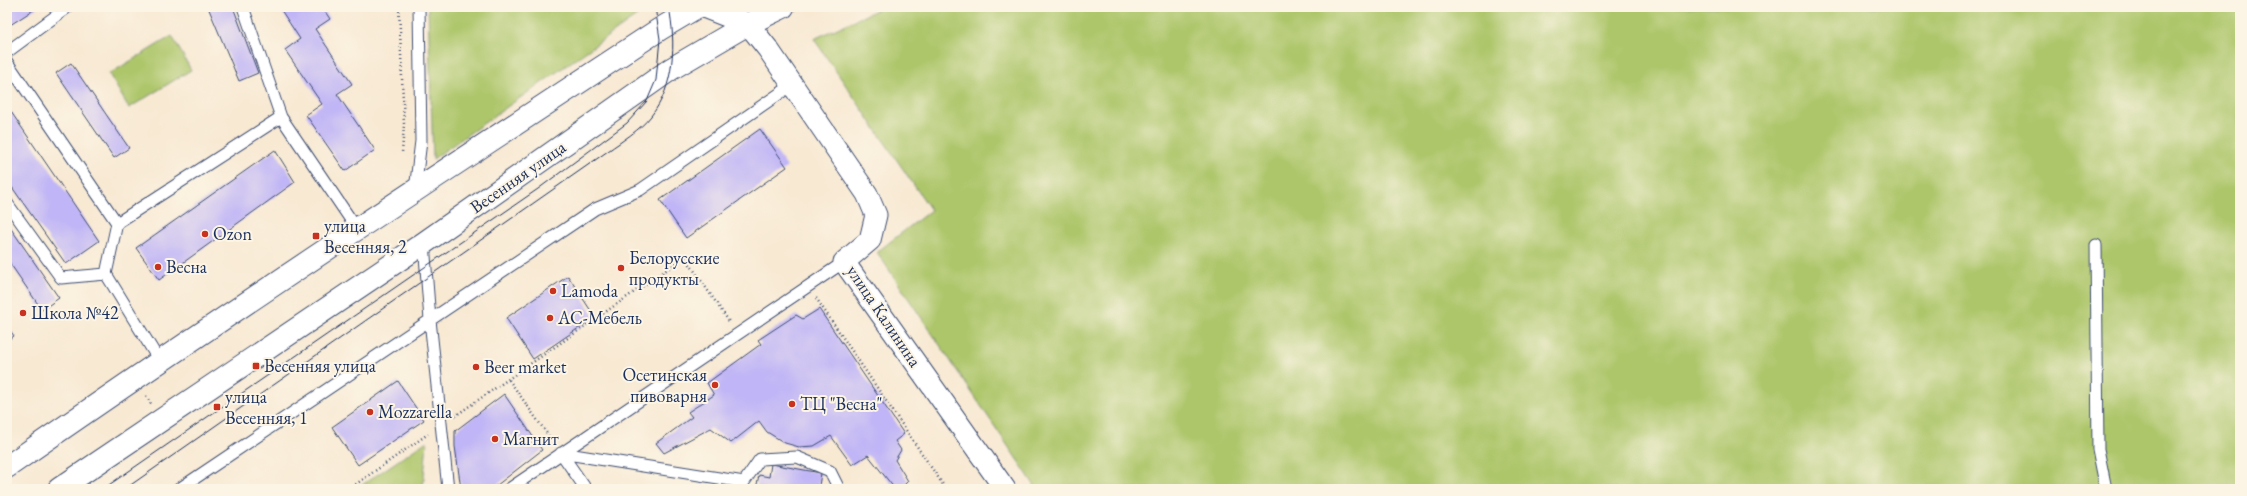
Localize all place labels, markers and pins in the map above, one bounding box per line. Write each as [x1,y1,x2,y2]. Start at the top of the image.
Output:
place label: улица Весенняя, 2 [324,214,407,258]
place label: Ozon [213,222,252,245]
marker: Ozon [200,229,210,239]
marker: улица Весенняя, 2 [311,231,321,241]
place label: Белорусские продукты [629,246,720,290]
place label: Весна [166,255,208,278]
marker: Весна [153,262,163,272]
marker: Белорусские продукты [616,263,626,273]
place label: Lamoda [561,279,619,302]
marker: Lamoda [548,286,558,296]
place label: Школа №42 [31,301,119,324]
place label: АС-Мебель [557,306,642,329]
marker: Школа №42 [18,308,28,318]
marker: АС-Мебель [545,313,555,323]
place label: Весенняя улица [264,354,377,377]
place label: Beer market [484,355,567,378]
marker: Весенняя улица [251,361,261,371]
marker: Beer market [471,362,481,372]
place label: Осетинская пивоварня [622,363,707,407]
marker: Осетинская пивоварня [710,380,720,390]
place label: улица Весенняя, 1 [225,385,308,429]
place label: ТЦ "Весна" [800,392,883,415]
marker: ТЦ "Весна" [787,399,797,409]
place label: Mozzarella [378,400,453,423]
marker: улица Весенняя, 1 [212,402,222,412]
marker: Mozzarella [365,407,375,417]
place label: Магнит [503,427,559,450]
marker: Магнит [490,434,500,444]

